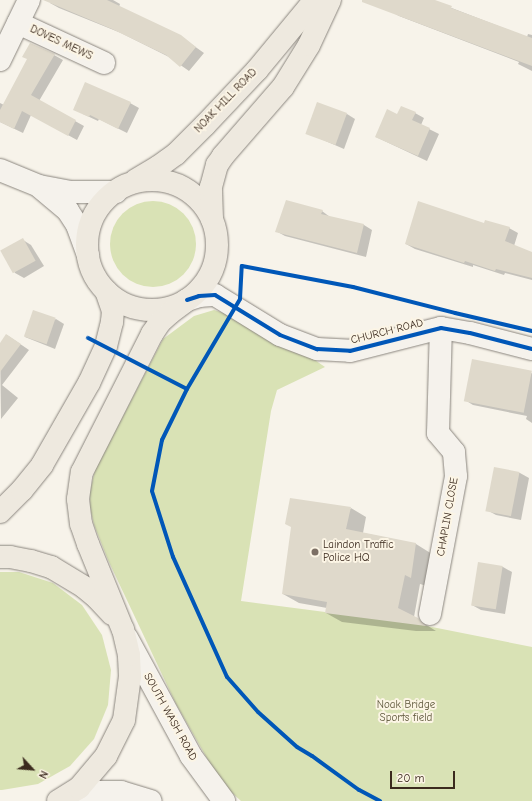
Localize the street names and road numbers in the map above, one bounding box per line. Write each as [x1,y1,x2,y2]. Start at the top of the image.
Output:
street label: DOVES MEWS [28,23,94,63]
street label: NOAK HILL ROAD [192,66,260,136]
street label: CHURCH ROAD [349,317,425,347]
street label: CHAPLIN CLOSE [435,477,461,557]
street label: SOUTH WASH ROAD [140,671,200,763]

